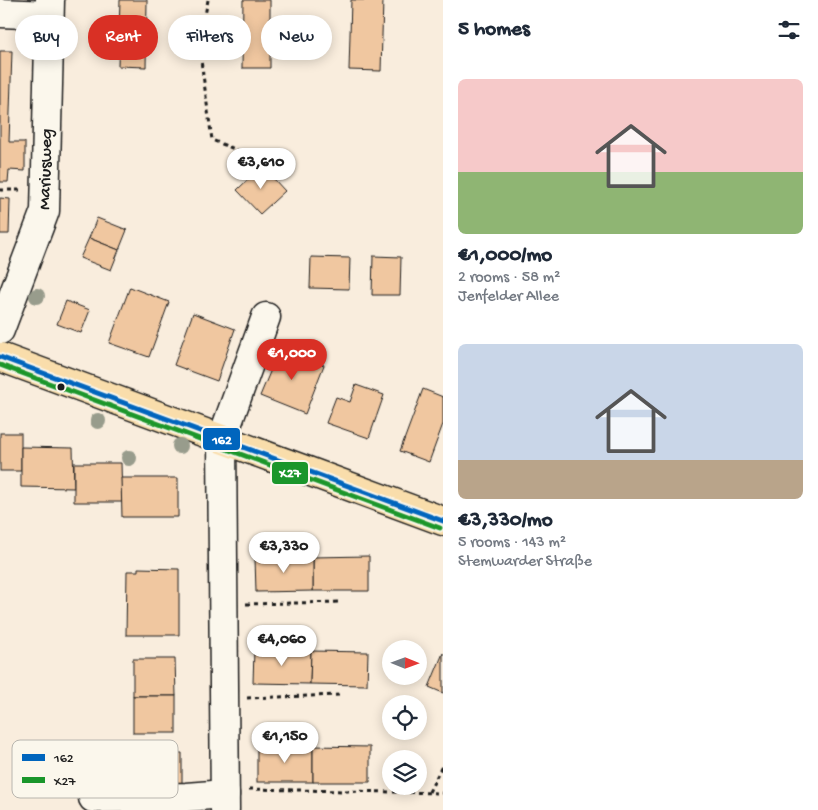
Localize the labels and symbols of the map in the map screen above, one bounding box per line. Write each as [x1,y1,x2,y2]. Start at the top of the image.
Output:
street label: Mariusweg [35,128,57,210]
pin: €3,610 [220,148,302,190]
pin: €1,000 [251,338,333,381]
unlabelled marker [56,382,66,392]
line badge: 162 [202,427,241,451]
text: 162 [211,433,232,450]
line badge: X27 [271,461,309,485]
text: X27 [278,466,301,483]
pin: €3,330 [243,532,325,574]
pin: €4,060 [241,624,323,667]
north arrow [382,640,428,685]
pin: €1,150 [244,722,326,764]
legend [12,740,178,798]
text: 162 [53,751,74,768]
text: X27 [53,774,76,791]

